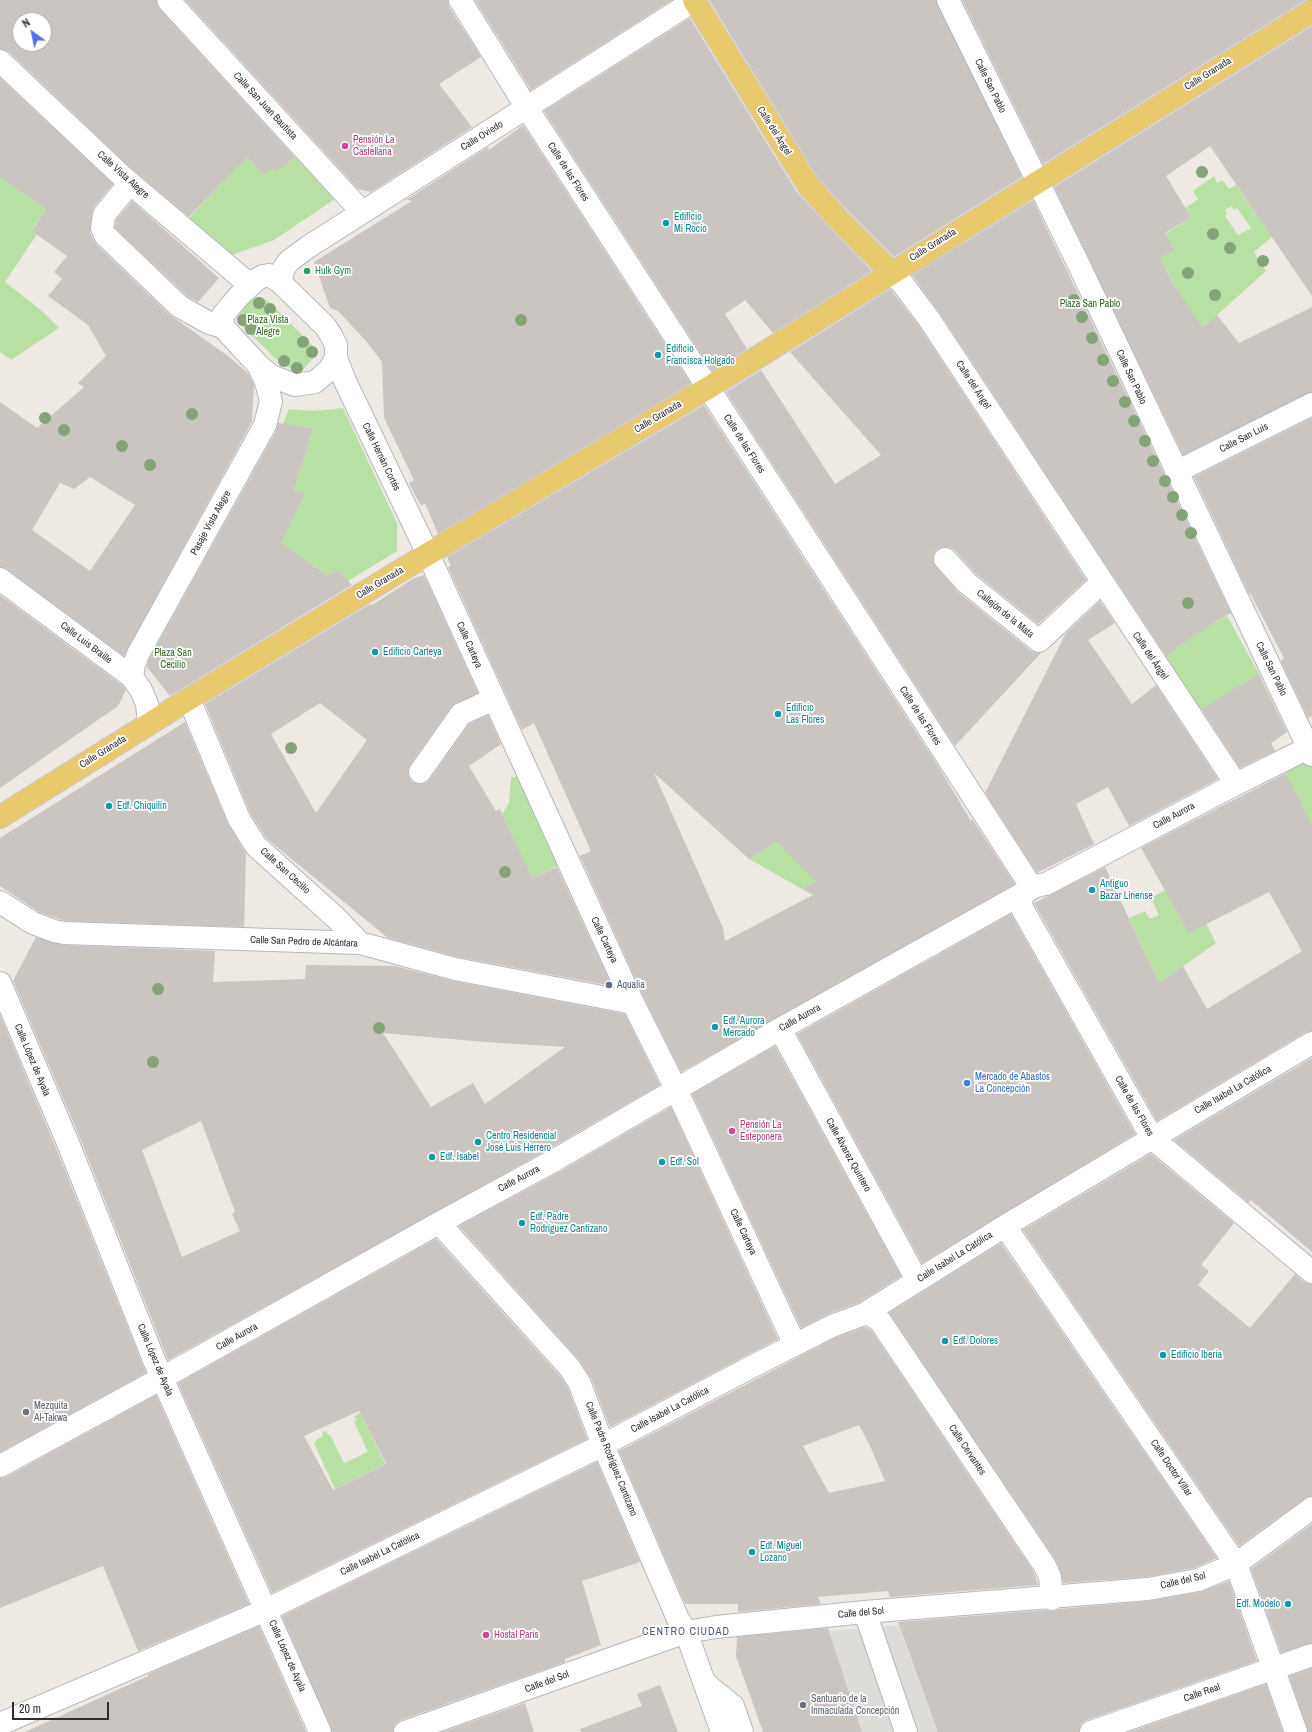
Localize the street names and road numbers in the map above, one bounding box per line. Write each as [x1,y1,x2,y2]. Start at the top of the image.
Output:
street label: Calle Granada [1182,55,1234,93]
street label: Calle San Pablo [972,57,1008,115]
street label: Calle San Juan Bautista [231,70,299,142]
street label: Calle del Ángel [754,104,794,158]
street label: Calle Oviedo [459,118,505,154]
street label: Calle de las Flores [544,140,592,204]
street label: Calle Vista Alegre [95,149,151,201]
street label: Calle Granada [907,226,959,264]
street label: Calle San Pablo [1113,348,1149,406]
street label: Calle del Ángel [953,359,993,411]
street label: Calle Granada [632,398,684,436]
street label: Calle de las Flores [720,412,768,476]
street label: Calle Hernán Cortés [359,421,403,493]
street label: Calle San Luis [1218,421,1270,455]
street label: Pasaje Vista Alegre [188,489,234,557]
street label: Calle Granada [354,564,406,602]
street label: Callejón de la Mata [974,587,1036,641]
street label: Calle Luis Braille [58,620,114,666]
street label: Calle Carteya [453,620,485,670]
street label: Calle del Ángel [1130,630,1170,682]
street label: Calle San Pablo [1253,640,1289,698]
street label: Calle de las Flores [896,684,944,748]
street label: Calle Granada [77,733,129,771]
street label: Calle Aurora [1151,800,1197,832]
street label: Calle San Cecilio [257,845,313,897]
street label: Calle Carteya [588,915,620,965]
street label: Calle San Pedro de Alcántara [250,934,358,950]
street label: Calle Aurora [777,1002,823,1034]
street label: Calle López de Ayala [11,1022,53,1098]
street label: Calle Isabel La Católica [1193,1063,1273,1117]
street label: Calle de las Flores [1112,1074,1156,1138]
street label: Calle Álvarez Quintero [823,1116,873,1194]
street label: Calle Aurora [496,1163,542,1195]
street label: Calle Carteya [727,1207,759,1257]
street label: Calle Isabel La Católica [915,1229,995,1285]
street label: Calle Aurora [214,1321,260,1353]
street label: Calle López de Ayala [134,1322,176,1398]
street label: Calle Isabel La Católica [629,1384,711,1436]
street label: Calle Padre Rodríguez Cantizano [582,1400,640,1518]
street label: Calle Cervantes [946,1422,988,1478]
street label: Calle Doctor Villar [1148,1437,1194,1499]
street label: Calle Isabel La Católica [338,1530,422,1578]
street label: Calle del Sol [1159,1570,1207,1592]
street label: Calle del Sol [838,1605,884,1621]
street label: Calle López de Ayala [266,1618,308,1694]
street label: Calle del Sol [523,1668,571,1696]
street label: Calle Real [1182,1681,1222,1705]

